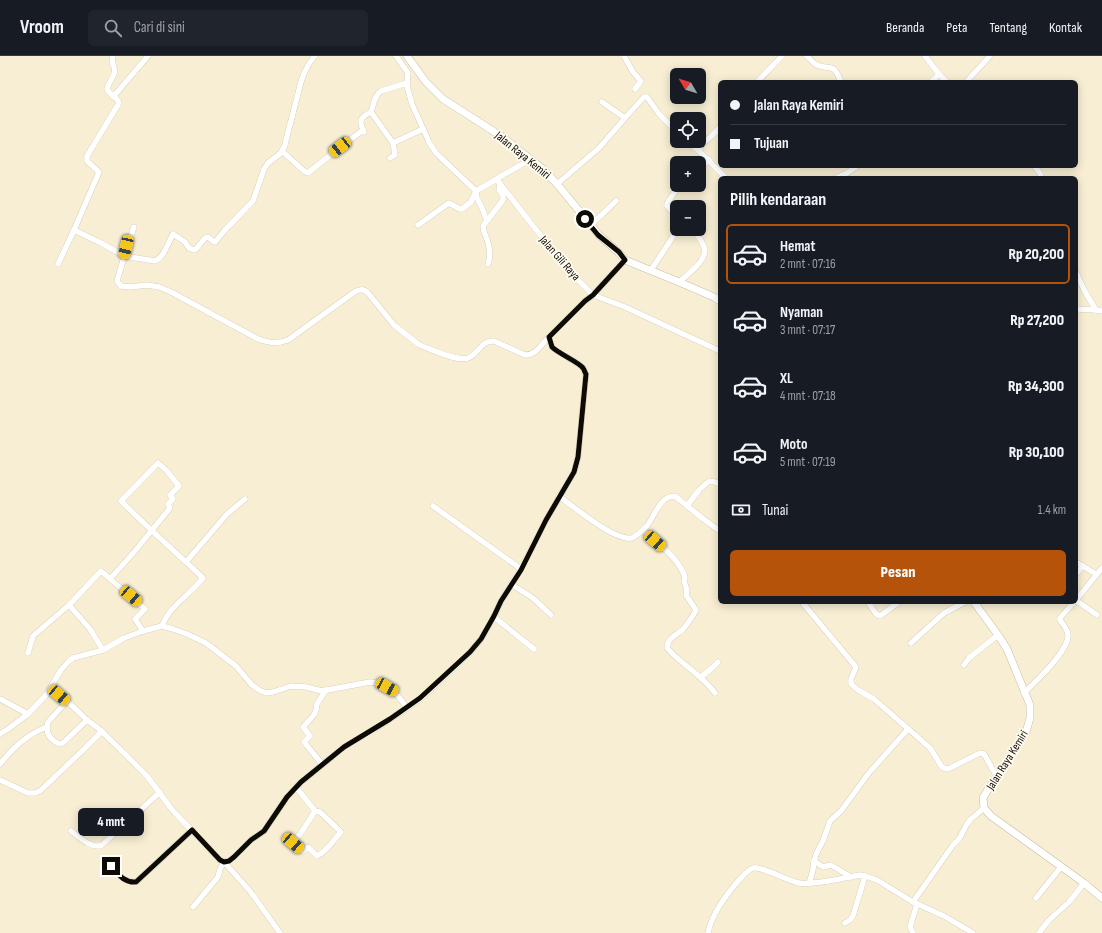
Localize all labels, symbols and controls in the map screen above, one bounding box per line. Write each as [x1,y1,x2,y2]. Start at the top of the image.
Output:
search box [88,10,368,46]
text: Vroom [20,16,64,39]
icon: search [102,17,124,39]
text: Cari di sini [134,18,185,37]
text: Beranda [886,19,924,36]
text: Peta [946,19,967,36]
text: Tentang [989,19,1027,36]
text: Kontak [1049,19,1082,36]
north arrow [670,68,706,104]
map controls [670,68,706,236]
text: Jalan Raya Kemiri [754,96,844,115]
button: locate [670,112,706,148]
street label: Jalan Raya Kemiri [491,128,554,182]
text: Tujuan [754,134,789,153]
car [327,135,353,159]
button: + [670,156,706,192]
text: Pilih kendaraan [730,189,826,210]
button: − [670,200,706,236]
route start [576,210,594,228]
street label: Jalan Gili Raya [535,232,584,284]
car [117,234,135,260]
icon: car [732,236,768,272]
text: Hemat [780,237,815,256]
text: Rp 20,200 [1008,245,1064,264]
text: 2 mnt · 07:16 [780,256,836,272]
icon: car [732,302,768,338]
text: Nyaman [780,303,823,322]
text: Rp 27,200 [1010,311,1064,330]
text: 3 mnt · 07:17 [780,322,835,338]
icon: car [732,368,768,404]
text: XL [780,369,793,388]
text: Rp 34,300 [1008,377,1064,396]
text: 4 mnt · 07:18 [780,388,836,404]
icon: car [732,434,768,470]
text: Moto [780,435,807,454]
text: Rp 30,100 [1009,443,1064,462]
text: 5 mnt · 07:19 [780,454,836,470]
icon: cash [730,499,752,521]
text: Tunai [762,501,788,520]
text: 1.4 km [1038,502,1066,518]
car [642,529,668,553]
button: Pesan [730,550,1066,596]
car [118,584,144,608]
car [374,676,400,698]
car [46,683,72,707]
street label: Jalan Raya Kemiri [983,728,1032,794]
callout: 4 mnt [78,808,144,836]
text: 4 mnt [97,814,125,830]
car [280,831,306,855]
route end [102,857,120,875]

